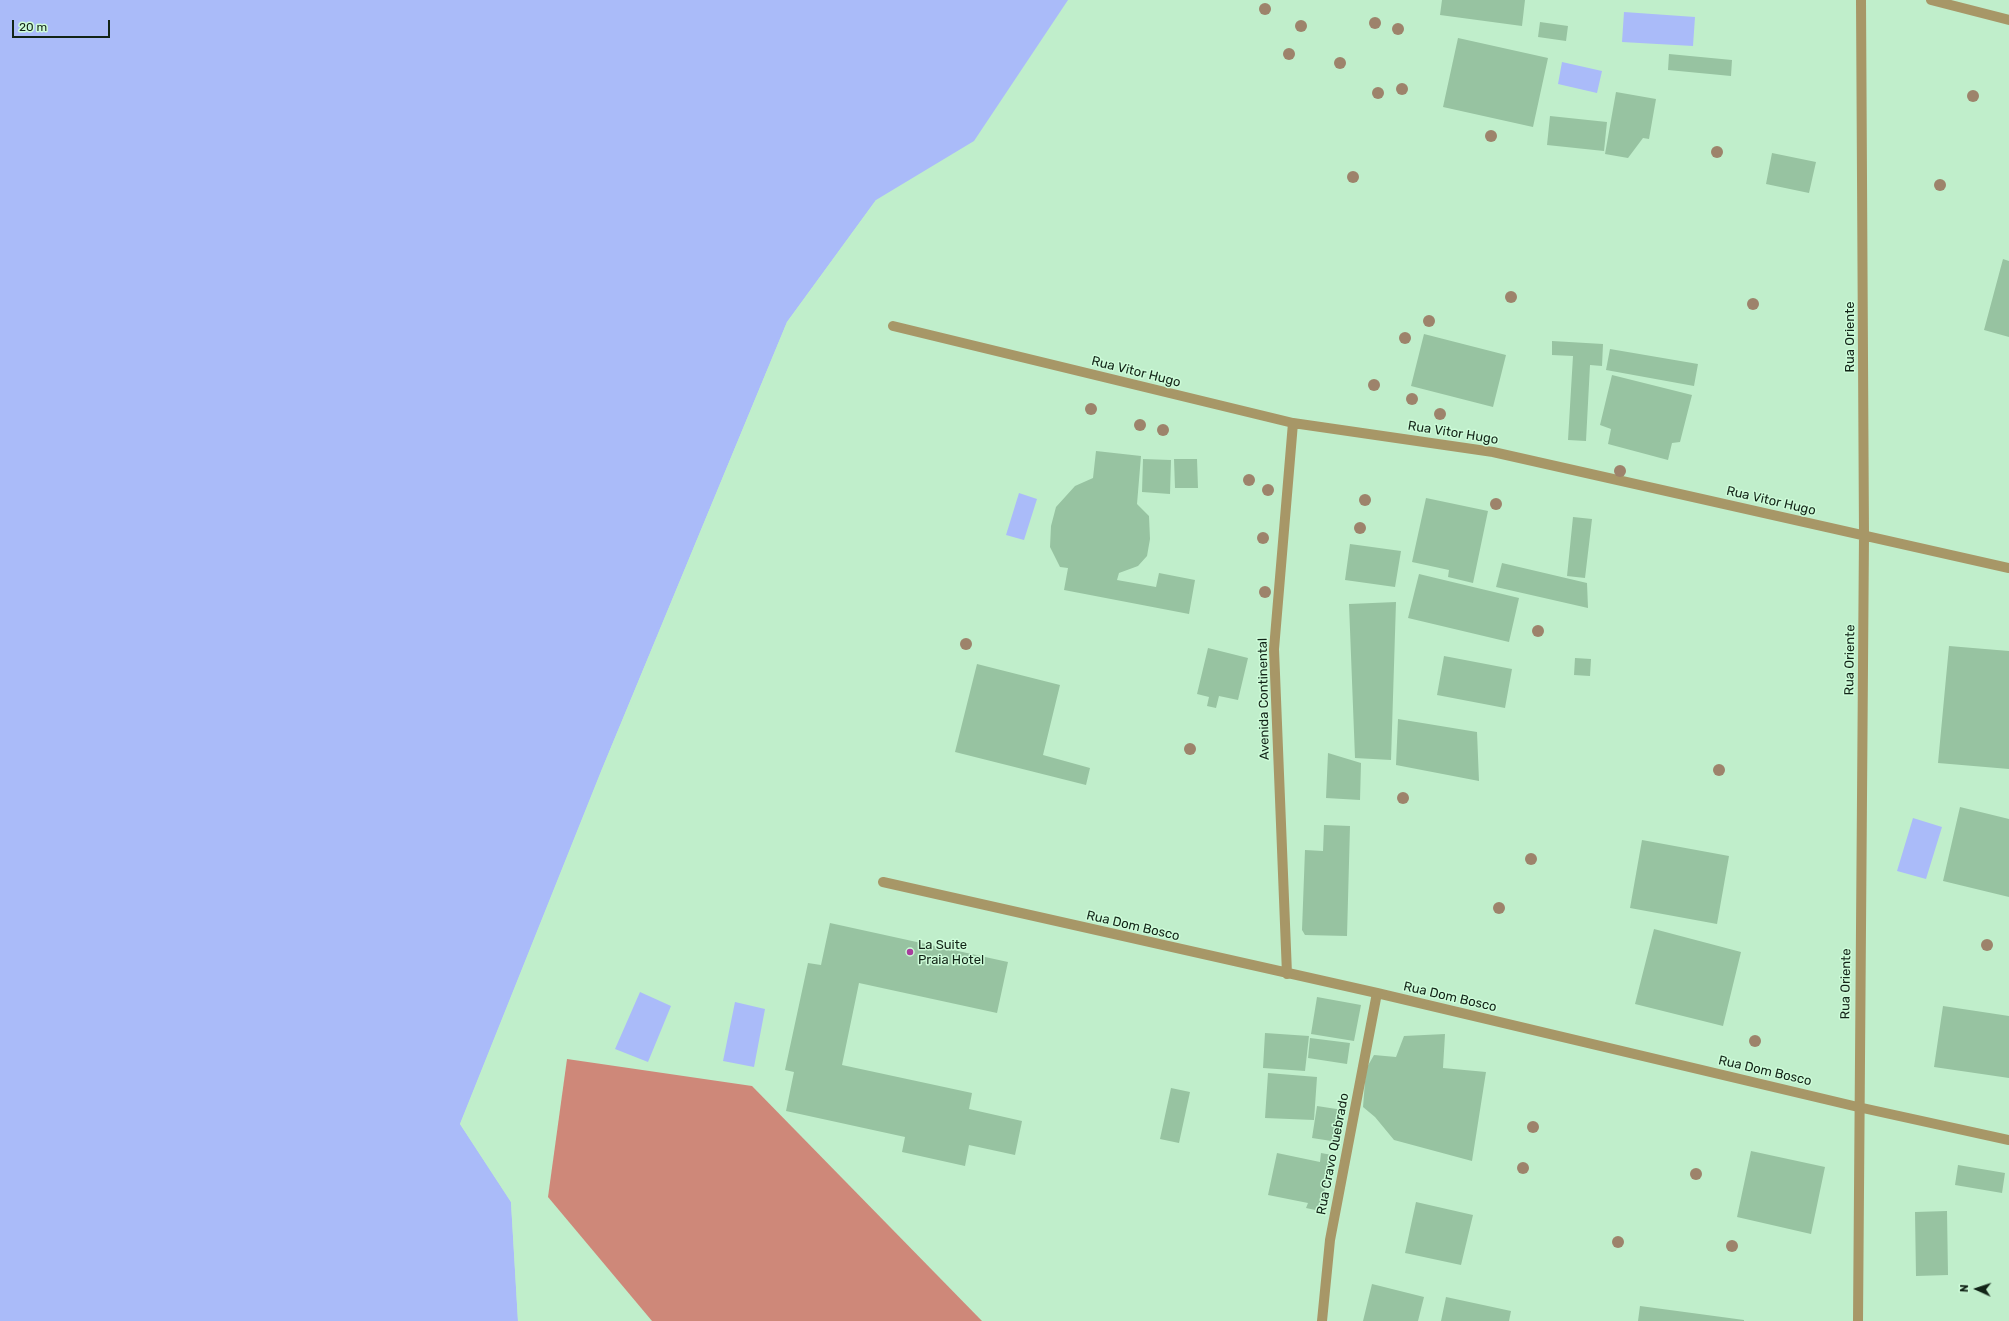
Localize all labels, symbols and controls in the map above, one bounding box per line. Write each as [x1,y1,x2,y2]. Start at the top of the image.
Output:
scale bar [14,12,112,38]
text: 20 m [19,20,47,34]
street label: Rua Oriente [1842,301,1858,373]
street label: Rua Vitor Hugo [1090,353,1182,391]
street label: Rua Vitor Hugo [1407,418,1499,448]
street label: Rua Vitor Hugo [1725,483,1817,519]
street label: Rua Oriente [1842,624,1858,696]
street label: Avenida Continental [1255,638,1273,760]
street label: Rua Dom Bosco [1085,908,1181,944]
place label: La Suite Praia Hotel [918,937,984,968]
marker: La Suite Praia Hotel [905,947,915,957]
street label: Rua Oriente [1838,948,1854,1020]
street label: Rua Dom Bosco [1402,979,1498,1015]
street label: Rua Dom Bosco [1717,1053,1813,1089]
street label: Rua Cravo Quebrado [1314,1092,1352,1216]
north arrow [1957,1269,1997,1309]
text: N [1958,1284,1971,1293]

